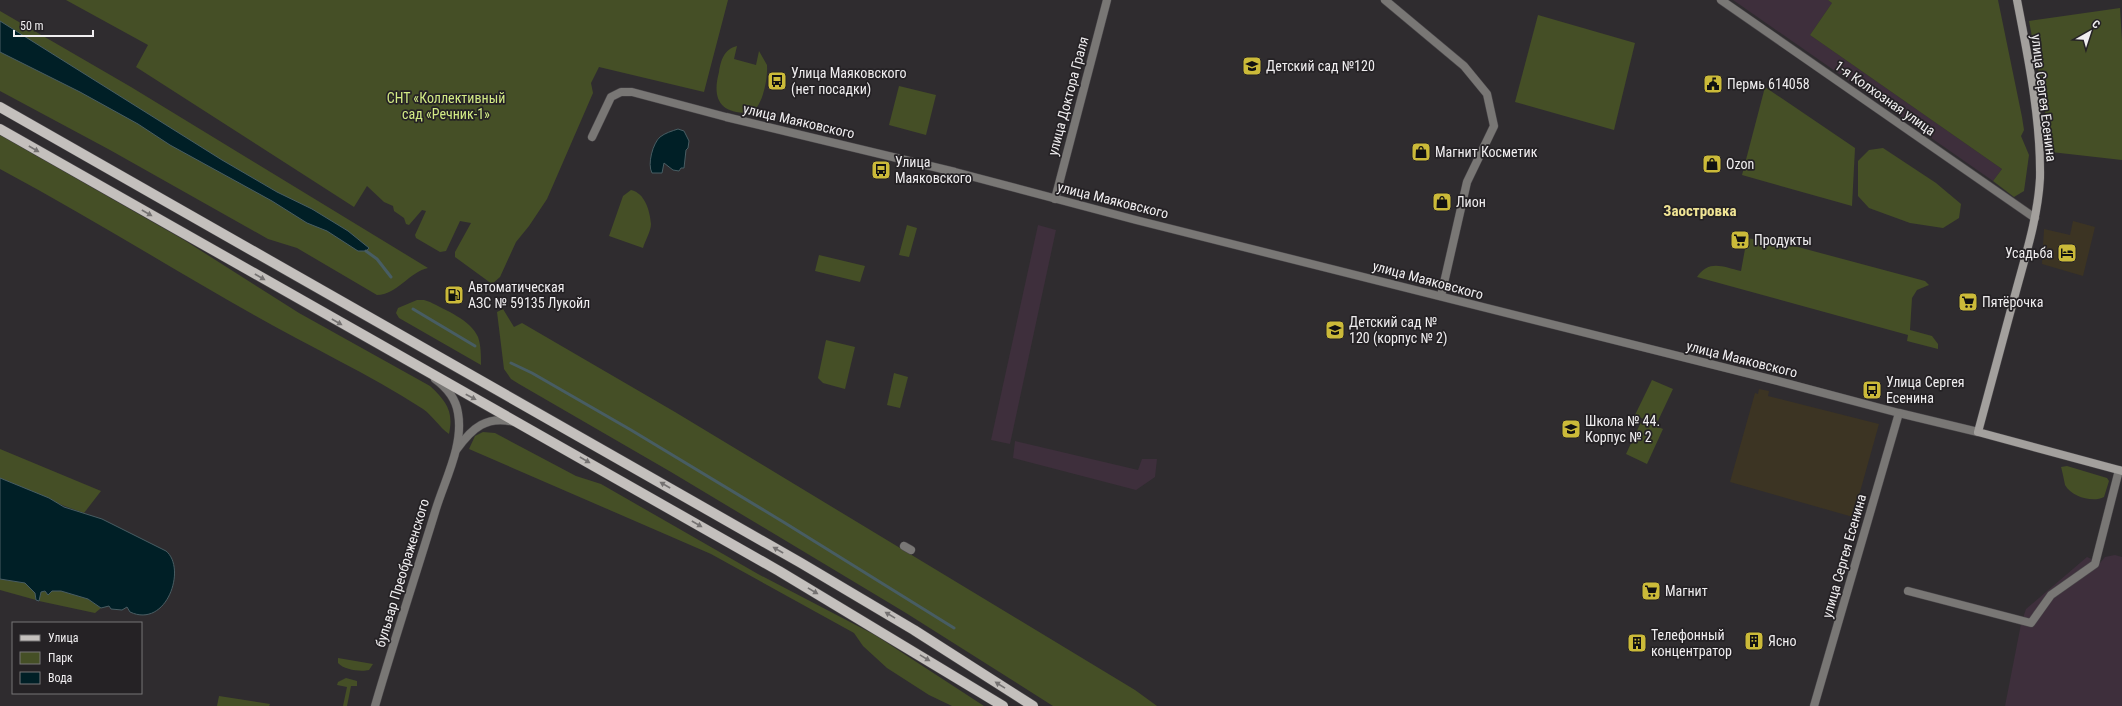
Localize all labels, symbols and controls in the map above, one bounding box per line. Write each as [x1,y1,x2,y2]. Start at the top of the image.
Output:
scale bar [14,12,93,38]
north arrow [2070,12,2110,52]
text: С [2089,18,2103,32]
text: 50 m [20,19,44,33]
street label: улица Сергея Есенина [2028,33,2060,163]
street label: улица Доктора Граля [1044,35,1092,157]
school or university icon: Детский сад №120 [1241,55,1263,77]
street label: 1-я Колхозная улица [1832,57,1938,139]
place label: Детский сад №120 [1266,58,1375,74]
place label: Улица Маяковского (нет посадки) [791,65,907,98]
bus stop icon: Улица Маяковского (нет посадки) [766,70,788,92]
public building icon: Пермь 614058 [1702,73,1724,95]
place label: Пермь 614058 [1727,76,1810,92]
park label: СНТ «Коллективный сад «Речник-1» [387,90,505,122]
street label: улица Маяковского [742,100,856,142]
shop icon: Магнит Косметик [1410,141,1432,163]
place label: Магнит Косметик [1435,144,1538,160]
one-way arrow [28,145,40,152]
shop icon: Ozon [1701,153,1723,175]
place label: Улица Маяковского [895,154,972,186]
place label: Ozon [1726,156,1754,172]
bus stop icon: Улица Маяковского [870,159,892,181]
street label: улица Маяковского [1056,178,1170,222]
shop icon: Лион [1431,191,1453,213]
place label: Лион [1456,194,1486,210]
district label: Заостровка [1663,202,1737,220]
one-way arrow [141,210,153,217]
supermarket icon: Продукты [1729,229,1751,251]
place label: Продукты [1754,232,1812,248]
hotel icon: Усадьба [2056,242,2078,264]
place label: Усадьба [2005,245,2053,261]
street label: улица Маяковского [1371,258,1485,302]
one-way arrow [254,274,266,281]
place label: Автоматическая АЗС № 59135 Лукойл [468,279,590,311]
fuel station icon: Автоматическая АЗС № 59135 Лукойл [443,284,465,306]
supermarket icon: Пятёрочка [1957,291,1979,313]
place label: Пятёрочка [1982,294,2044,310]
place label: Детский сад № 120 (корпус № 2) [1349,314,1447,347]
one-way arrow [331,318,343,325]
school or university icon: Детский сад № 120 (корпус № 2) [1324,319,1346,341]
street label: улица Маяковского [1685,337,1799,381]
place label: Улица Сергея Есенина [1886,374,1965,406]
bus stop icon: Улица Сергея Есенина [1861,379,1883,401]
one-way arrow [465,393,477,400]
place label: Школа № 44. Корпус № 2 [1585,413,1660,445]
school or university icon: Школа № 44. Корпус № 2 [1560,418,1582,440]
one-way arrow [579,456,591,463]
one-way arrow [659,481,671,488]
street label: улица Сергея Есенина [1819,492,1869,620]
street label: бульвар Преображенского [372,497,432,649]
one-way arrow [692,521,703,528]
one-way arrow [772,546,784,553]
supermarket icon: Магнит [1640,580,1662,602]
place label: Магнит [1665,583,1708,599]
one-way arrow [807,588,819,595]
one-way arrow [884,612,896,619]
legend [12,622,142,694]
place label: Телефонный концентратор [1651,627,1732,659]
building icon: Ясно [1743,630,1765,652]
text: Улица [48,631,79,645]
building icon: Телефонный концентратор [1626,632,1648,654]
place label: Ясно [1768,633,1797,649]
text: Парк [48,651,73,665]
one-way arrow [919,654,931,661]
text: Вода [48,671,73,685]
one-way arrow [995,681,1005,689]

